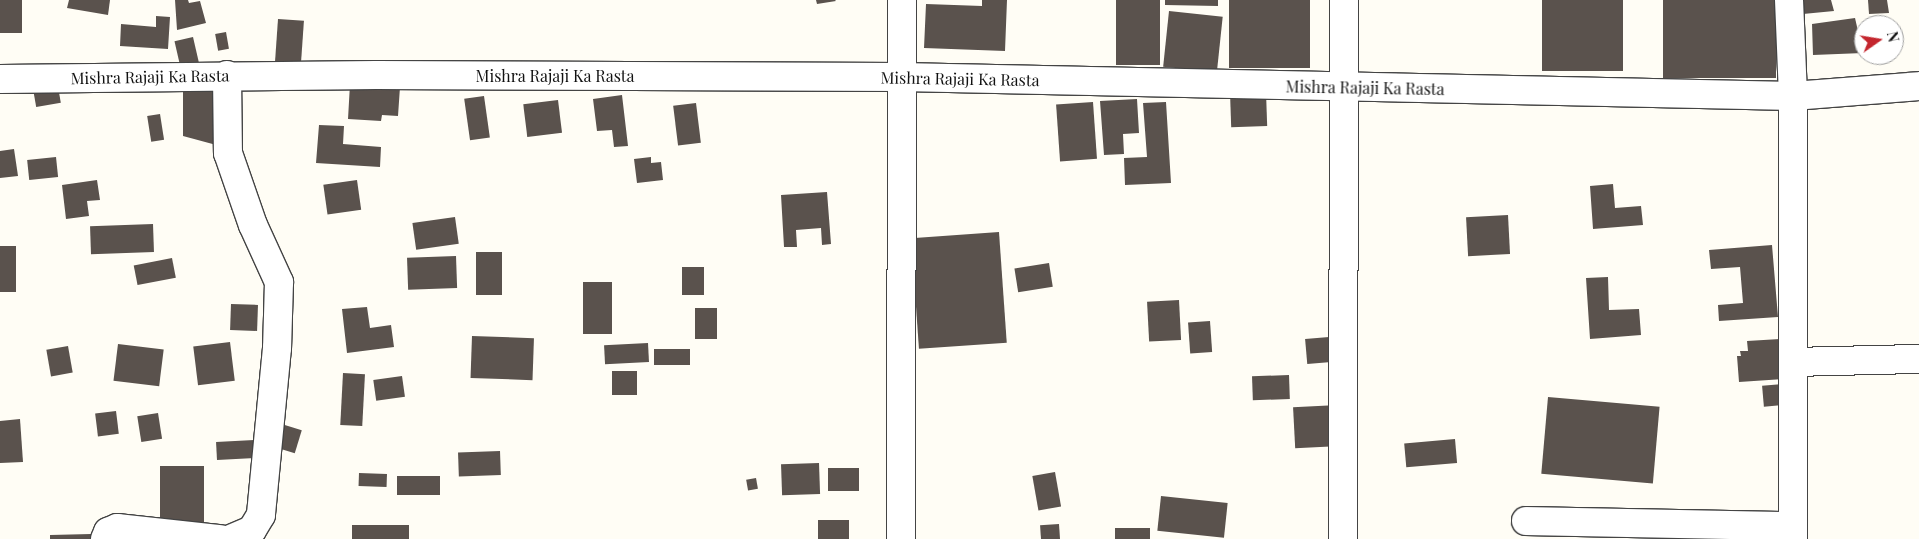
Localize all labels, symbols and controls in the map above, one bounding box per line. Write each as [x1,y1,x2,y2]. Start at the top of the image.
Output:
north arrow [1854,15,1904,65]
text: N [1883,30,1904,44]
street label: Mishra Rajaji Ka Rasta [70,66,230,88]
street label: Mishra Rajaji Ka Rasta [475,66,635,86]
street label: Mishra Rajaji Ka Rasta [880,68,1040,90]
street label: Mishra Rajaji Ka Rasta [1285,77,1445,99]

